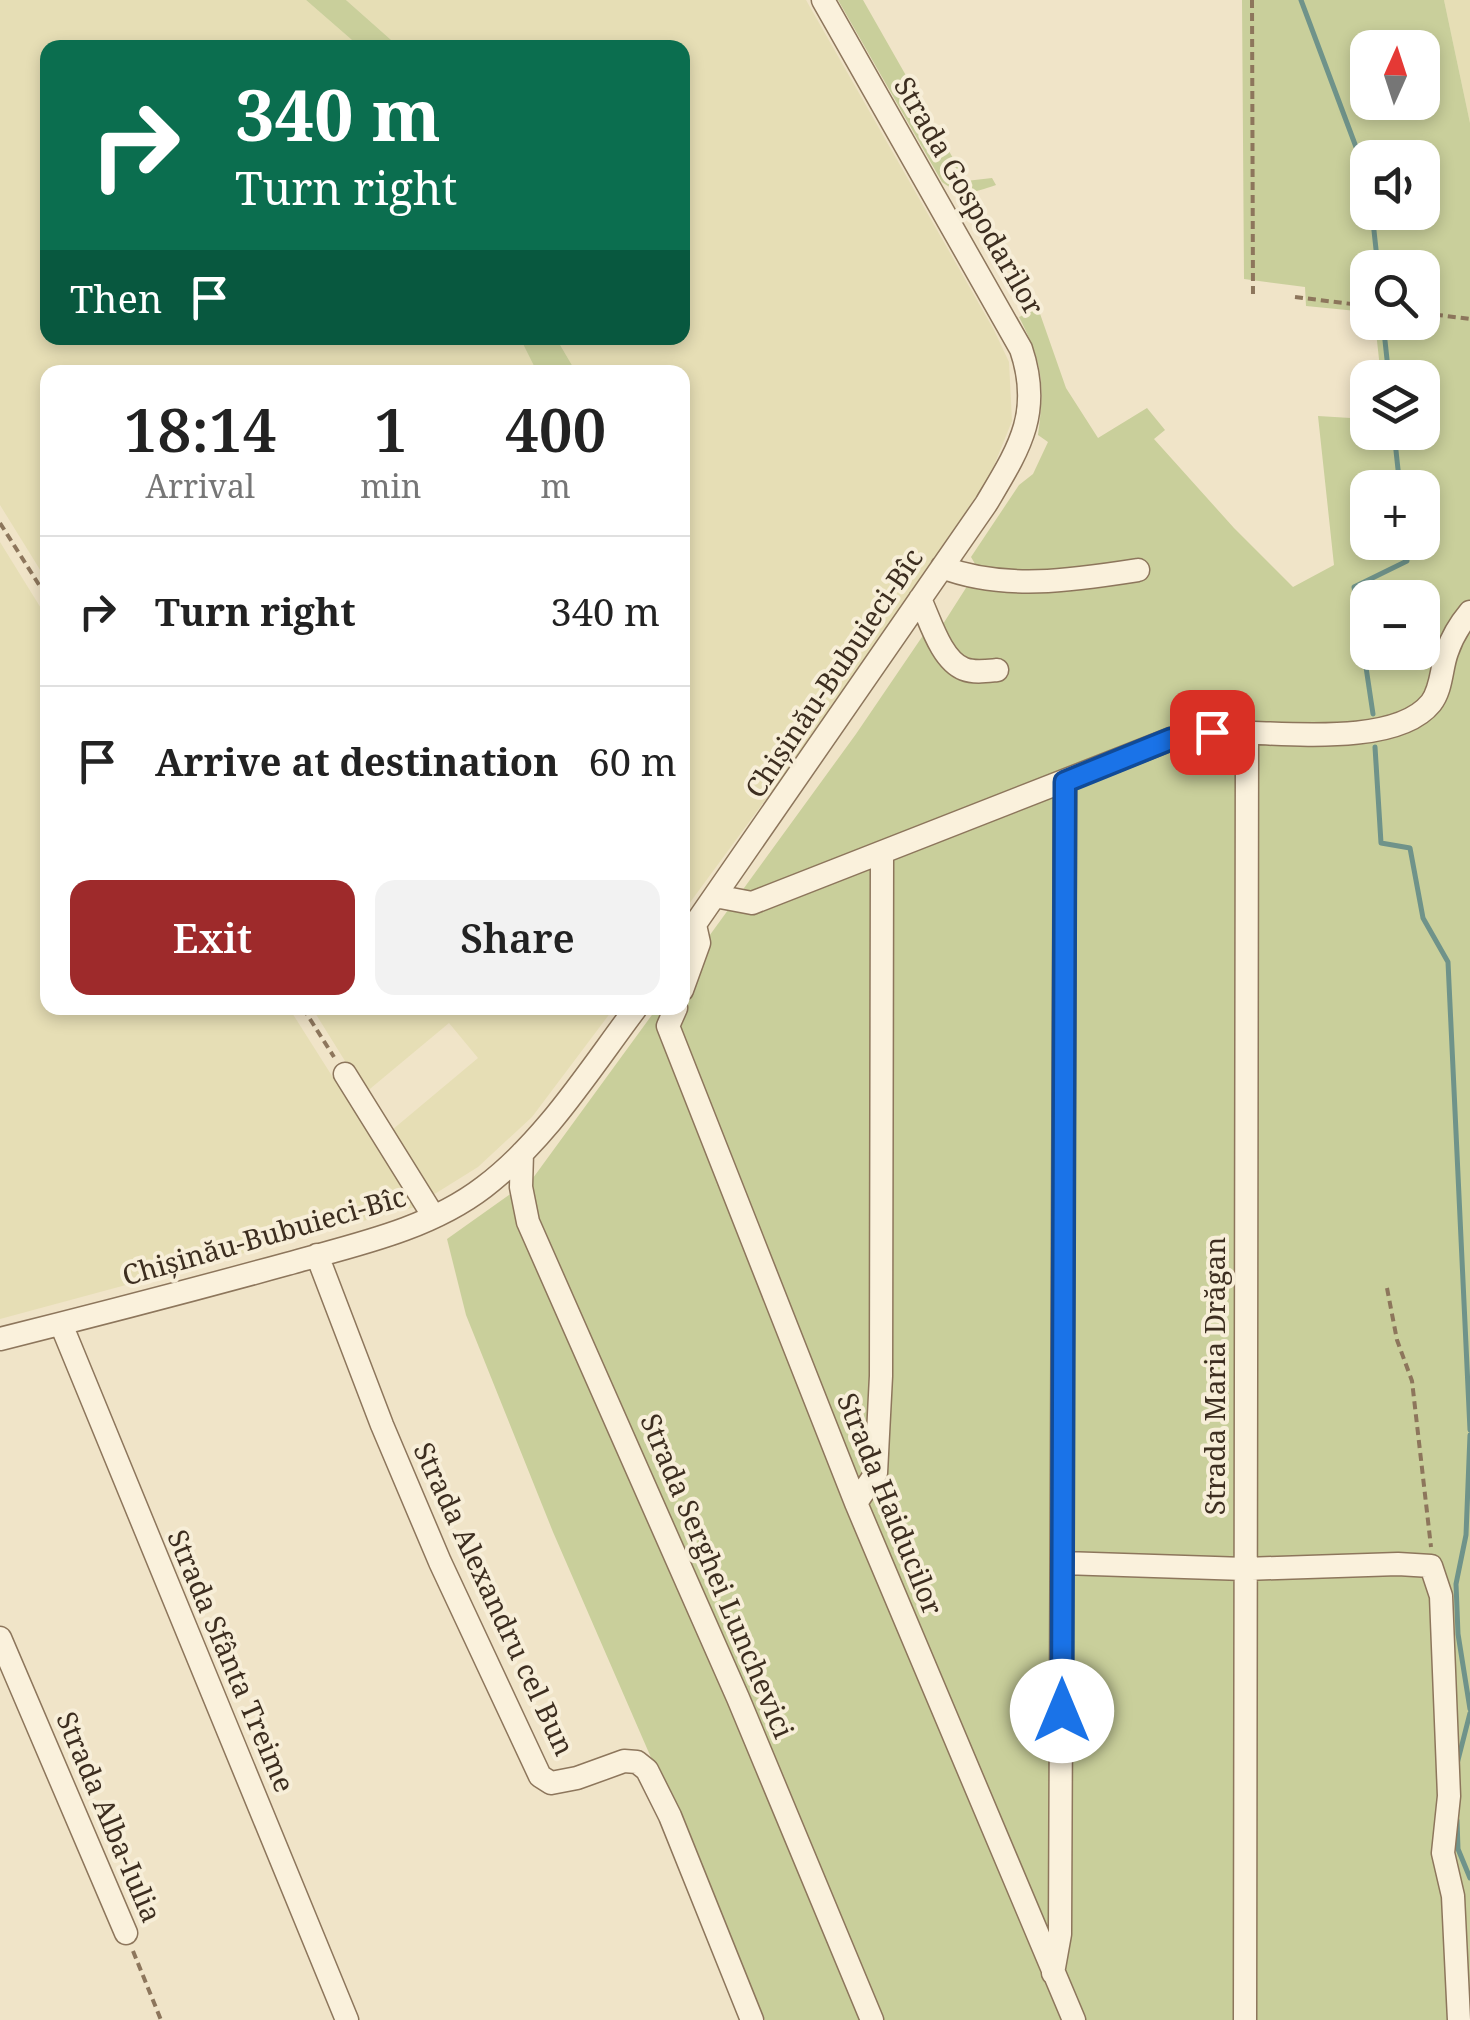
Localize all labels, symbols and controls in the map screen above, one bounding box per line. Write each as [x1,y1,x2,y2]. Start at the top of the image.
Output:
north arrow [1350,30,1440,120]
map controls [1350,30,1440,670]
text: 340 m [235,66,441,162]
street label: Strada Gospodarilor [886,70,1054,321]
icon: right [70,80,200,210]
button: sound [1350,140,1440,230]
text: Turn right [235,157,457,218]
button: search [1350,250,1440,340]
icon: arrive [182,270,237,325]
text: Then [70,272,162,324]
button: layers [1350,360,1440,450]
text: 18:14 [124,388,277,470]
text: 1 [374,388,408,470]
text: 400 [505,388,606,470]
text: Arrival [145,464,255,507]
text: min [360,464,421,507]
text: m [541,464,571,507]
button: + [1350,470,1440,560]
street label: Chișinău-Bubuieci-Bîc [735,540,931,805]
button: − [1350,580,1440,670]
icon: right [70,584,125,639]
text: Turn right [155,585,356,637]
text: 340 m [550,585,660,637]
pin [1170,690,1255,775]
icon: arrive [1185,705,1240,760]
icon: arrive [70,734,125,789]
text: Arrive at destination [155,735,559,787]
text: 60 m [589,735,677,787]
button: Exit [70,880,355,995]
button: Share [375,880,660,995]
street label: Chișinău-Bubuieci-Bîc [118,1176,410,1294]
street label: Strada Maria Drăgan [1195,1237,1233,1515]
street label: Strada Haiducilor [829,1387,953,1620]
street label: Strada Serghei Lunchevici [632,1408,804,1744]
street label: Strada Alexandru cel Bun [406,1436,584,1761]
street label: Strada Sfânta Treime [159,1524,304,1798]
position arrow [1010,1659,1114,1763]
street label: Strada Alba-Iulia [48,1706,171,1928]

